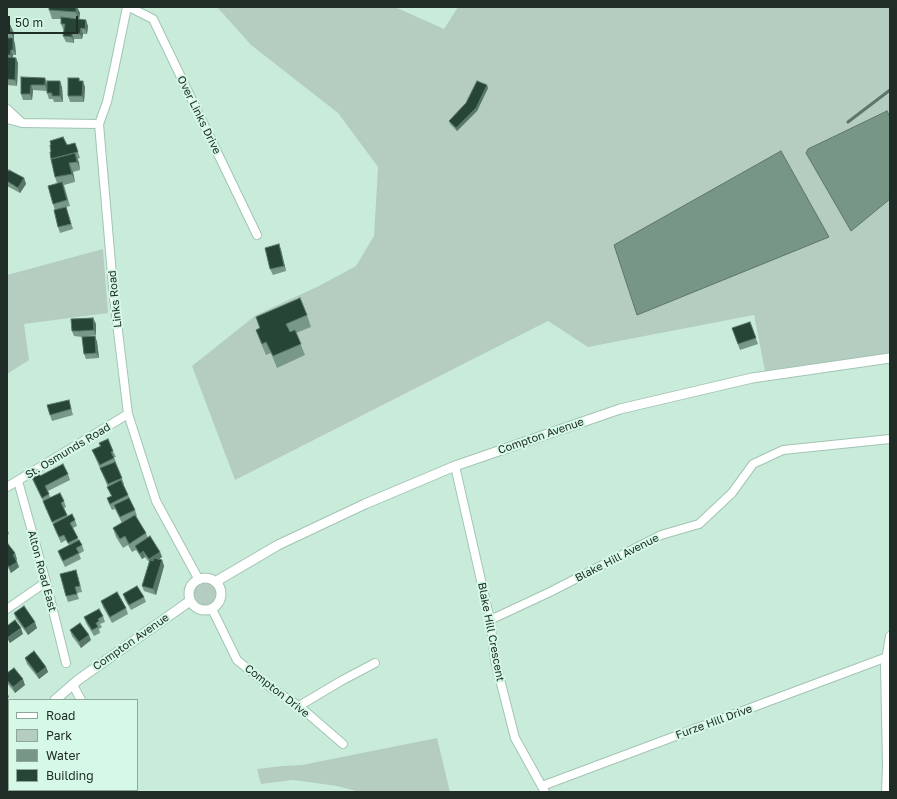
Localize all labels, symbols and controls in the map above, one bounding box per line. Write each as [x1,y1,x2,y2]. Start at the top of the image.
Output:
scale bar [10,8,80,34]
text: 50 m [15,15,43,30]
street label: Over Links Drive [174,74,224,156]
street label: Links Road [105,270,125,328]
street label: Compton Avenue [496,415,586,457]
street label: St. Osmunds Road [23,420,113,482]
street label: Alton Road East [25,529,59,613]
street label: Blake Hill Avenue [573,531,661,585]
street label: Blake Hill Crescent [475,581,507,683]
street label: Compton Avenue [90,611,172,673]
street label: Compton Drive [242,662,312,720]
legend [8,699,138,791]
street label: Furze Hill Drive [674,702,754,742]
text: Road [46,708,75,723]
text: Park [46,728,72,743]
text: Water [46,748,80,763]
text: Building [46,768,94,783]

